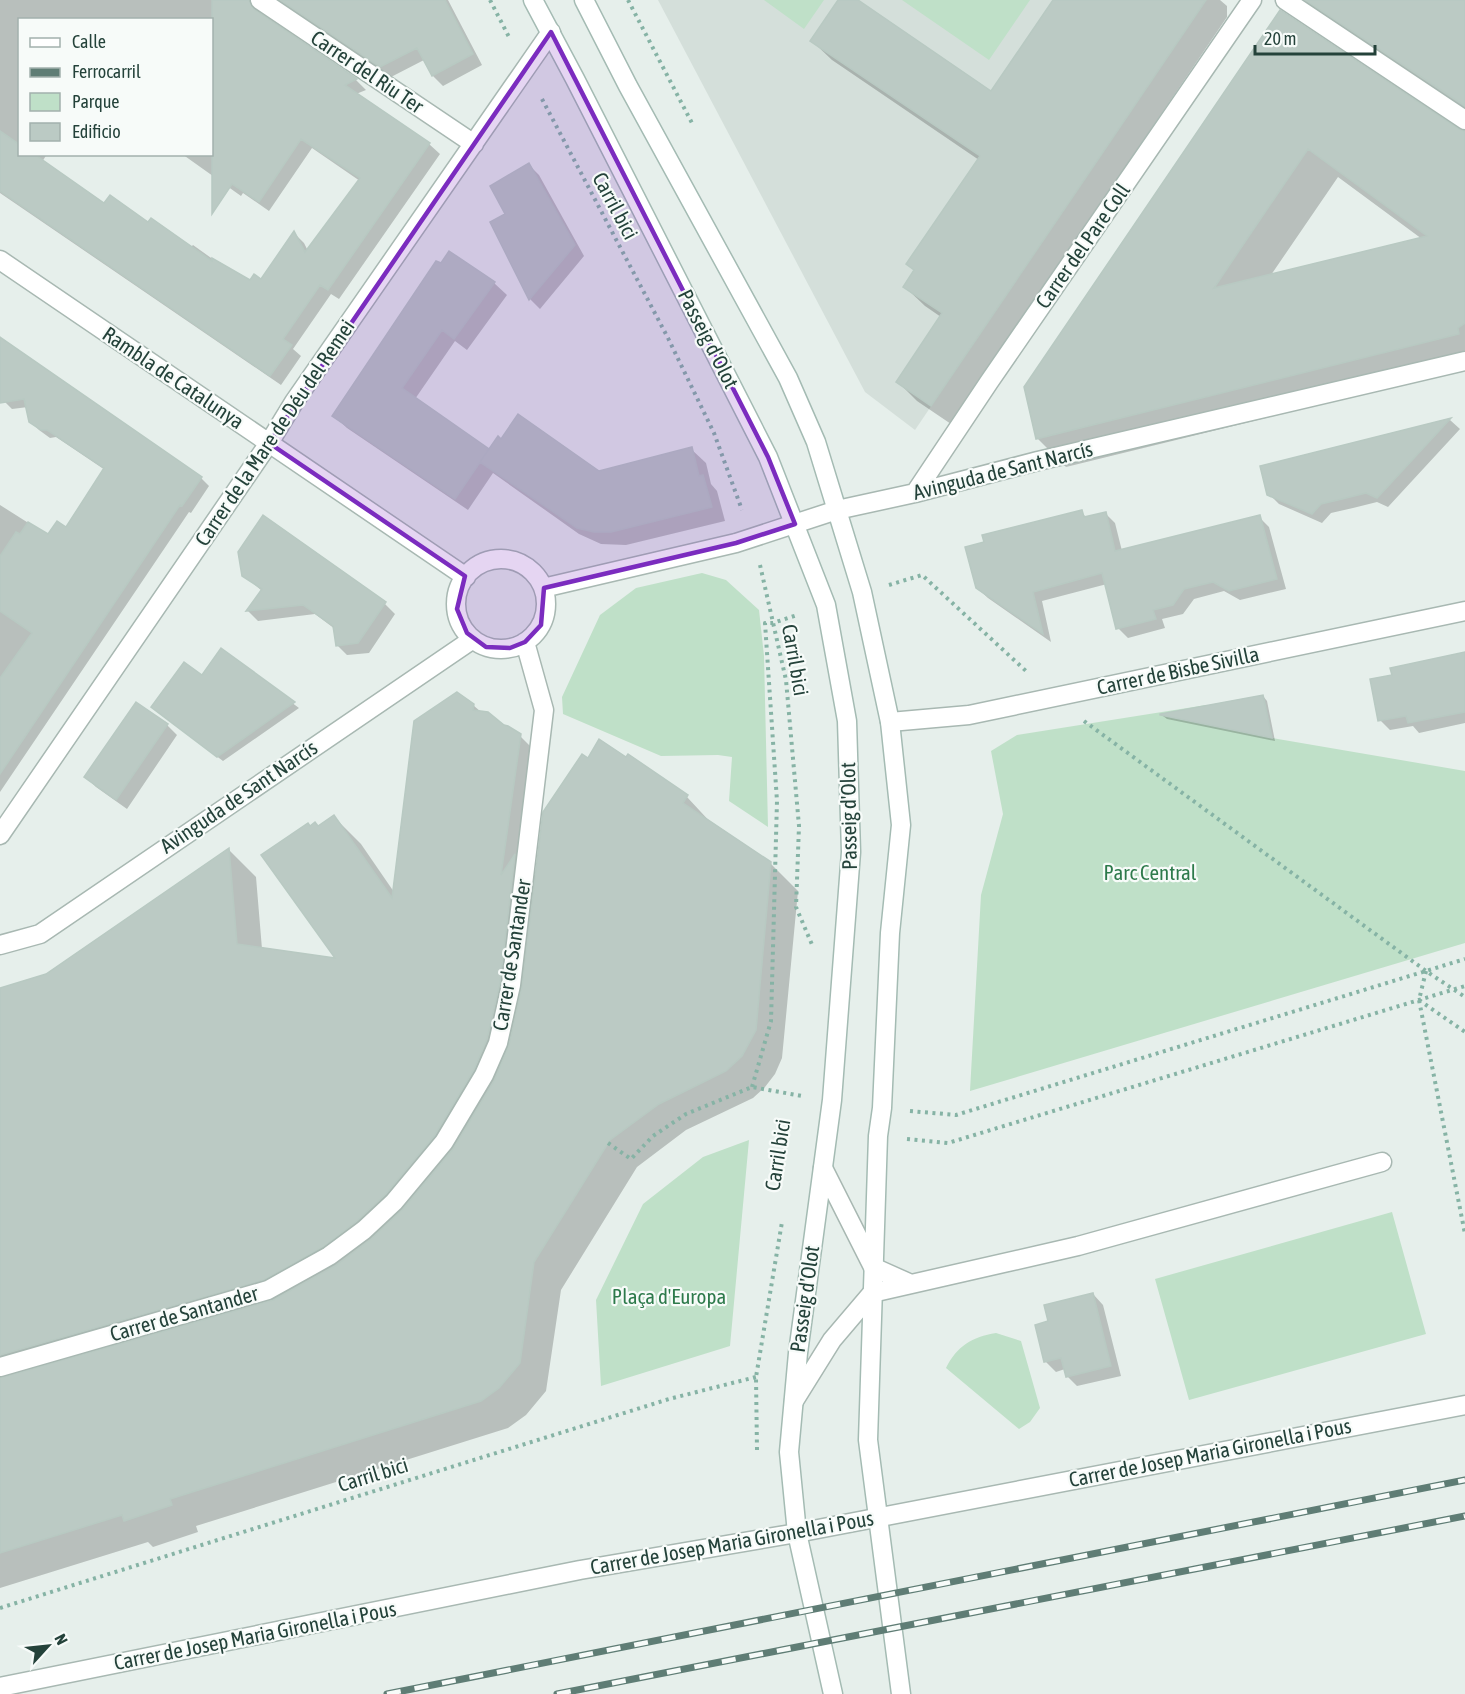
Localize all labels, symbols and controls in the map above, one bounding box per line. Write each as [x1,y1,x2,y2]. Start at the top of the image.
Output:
legend [18,18,213,156]
scale bar [1255,18,1375,56]
street label: Carrer del Riu Ter [307,25,429,118]
text: 20 m [1264,28,1296,49]
text: Calle [72,31,106,52]
text: Ferrocarril [72,61,141,82]
text: Parque [72,91,120,112]
text: Edificio [72,121,121,142]
street label: Carril bici [588,168,643,243]
street label: Carrer del Pare Coll [1030,178,1134,312]
street label: Passeig d'Olot [674,285,744,392]
street label: Carrer de la Mare de Déu del Remei [189,315,359,550]
street label: Rambla de Catalunya [98,321,249,433]
street label: Avinguda de Sant Narcís [911,436,1095,504]
street label: Carril bici [778,622,814,697]
street label: Carrer de Bisbe Sivilla [1095,641,1261,699]
street label: Avinguda de Sant Narcís [155,735,321,858]
street label: Passeig d'Olot [835,762,861,870]
park label: Parc Central [1104,860,1197,884]
street label: Carrer de Santander [487,877,535,1032]
street label: Carril bici [760,1117,795,1192]
street label: Passeig d'Olot [785,1244,823,1354]
street label: Carrer de Santander [107,1280,261,1346]
park label: Plaça d'Europa [612,1284,726,1308]
street label: Carrer de Josep Maria Gironella i Pous [1067,1413,1353,1491]
street label: Carril bici [335,1452,411,1496]
street label: Carrer de Josep Maria Gironella i Pous [588,1505,875,1579]
street label: Carrer de Josep Maria Gironella i Pous [112,1596,398,1674]
north arrow [18,1616,78,1676]
text: N [51,1631,72,1647]

